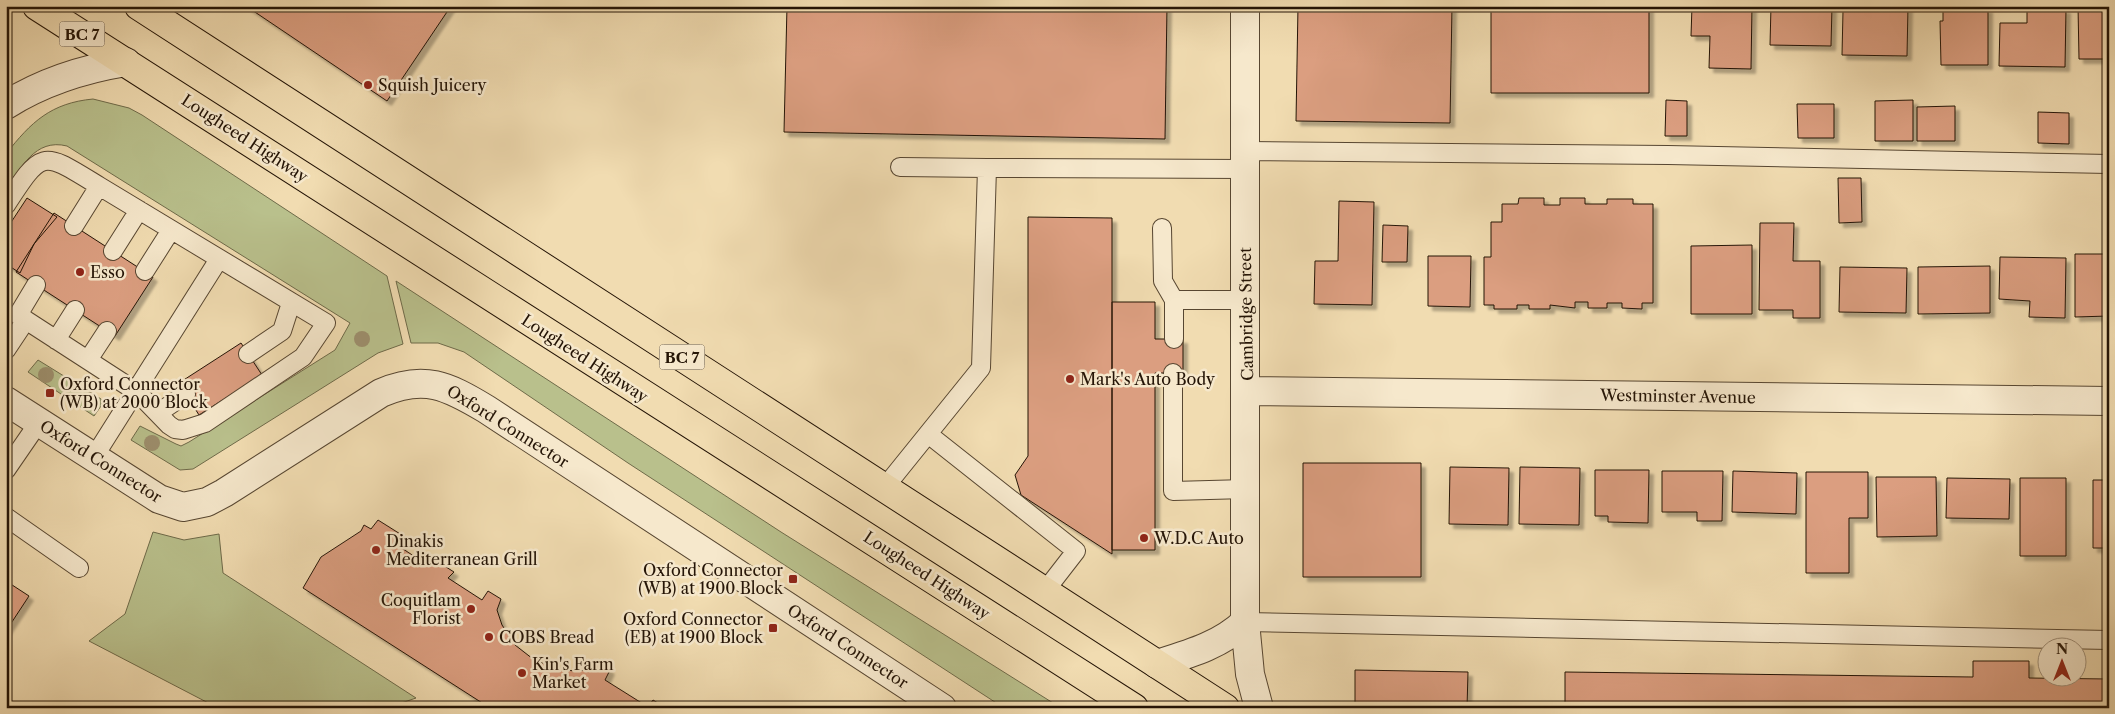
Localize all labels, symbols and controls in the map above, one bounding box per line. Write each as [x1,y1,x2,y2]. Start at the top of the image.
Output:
road number: BC 7 [59,22,104,46]
place label: Squish Juicery [378,75,488,95]
marker: Squish Juicery [362,79,374,91]
street label: Lougheed Highway [178,90,313,187]
street label: Cambridge Street [1235,247,1257,381]
place label: Esso [90,262,125,282]
marker: Esso [74,266,86,278]
street label: Lougheed Highway [518,310,653,407]
road number: BC 7 [660,344,704,370]
place label: Mark's Auto Body [1080,369,1216,389]
marker: Mark's Auto Body [1064,373,1076,385]
place label: Oxford Connector (WB) at 2000 Block [60,374,209,412]
street label: Oxford Connector [443,380,573,472]
street label: Westminster Avenue [1599,385,1756,407]
marker: Oxford Connector (WB) at 2000 Block [44,387,56,399]
street label: Oxford Connector [36,415,166,507]
street label: Lougheed Highway [860,527,995,624]
place label: W.D.C Auto [1153,528,1244,548]
place label: Dinakis Mediterranean Grill [386,531,538,569]
marker: W.D.C Auto [1138,532,1150,544]
marker: Dinakis Mediterranean Grill [370,544,382,556]
place label: Oxford Connector (WB) at 1900 Block [638,560,784,598]
marker: Oxford Connector (WB) at 1900 Block [787,573,799,585]
place label: Coquitlam Florist [381,590,461,628]
street label: Oxford Connector [784,599,912,693]
marker: Coquitlam Florist [465,603,477,615]
place label: Oxford Connector (EB) at 1900 Block [623,609,764,647]
marker: Oxford Connector (EB) at 1900 Block [767,622,779,634]
place label: COBS Bread [499,627,595,647]
marker: COBS Bread [483,631,495,643]
north arrow [2038,636,2088,686]
text: N [2056,640,2068,658]
place label: Kin's Farm Market [532,654,614,692]
marker: Kin's Farm Market [516,667,528,679]

